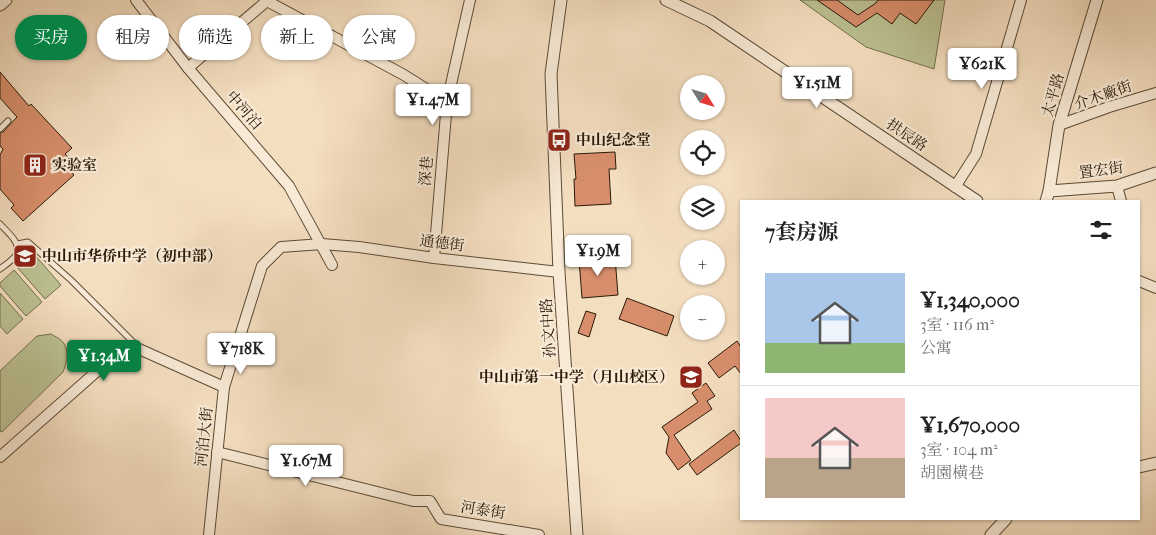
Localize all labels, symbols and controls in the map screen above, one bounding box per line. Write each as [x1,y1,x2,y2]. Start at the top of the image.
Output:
chip: 买房 [15,15,87,60]
chip: 租房 [97,15,169,60]
chip: 筛选 [179,15,251,60]
chip: 新上 [261,15,333,60]
chip: 公寓 [343,15,415,60]
pin: ¥621K [947,48,1017,90]
text: ¥621K [959,54,1005,73]
pin: ¥1.51M [776,66,858,109]
street label: 太平路 [1038,71,1068,119]
text: ¥1.51M [793,73,841,92]
north arrow [680,75,725,120]
map controls [680,75,725,340]
street label: 介木廠街 [1072,77,1134,113]
pin: ¥1.47M [392,84,474,126]
street label: 中河泊 [222,87,266,133]
text: ¥1.47M [407,90,459,109]
street label: 拱辰路 [883,115,931,155]
bus stop icon: 中山纪念堂 [546,127,572,153]
button: locate [680,130,725,175]
place label: 中山纪念堂 [576,131,651,149]
building icon: 实验室 [22,152,48,178]
street label: 深巷 [416,155,436,187]
place label: 实验室 [52,156,97,174]
street label: 置宏街 [1077,158,1125,182]
button: layers [680,185,725,230]
icon: filters [1087,216,1115,244]
text: 7套房源 [765,220,838,244]
street label: 通德街 [419,231,465,255]
pin: ¥1.9M [563,234,633,277]
button: + [680,240,725,285]
text: ¥1.9M [576,241,620,260]
school or university icon: 中山市华侨中学（初中部） [12,243,38,269]
place label: 中山市华侨中学（初中部） [42,247,222,265]
text: ¥1,340,000 [920,288,1020,312]
icon: home [805,293,865,353]
button: − [680,295,725,340]
street label: 孙文中路 [537,297,559,359]
text: 3室 · 116 m² [920,315,994,334]
pin: ¥718K [206,332,276,375]
text: 公寓 [920,338,952,357]
text: ¥718K [218,339,264,358]
pin: ¥1.34M [63,340,145,382]
text: ¥1.34M [78,346,130,365]
school or university icon: 中山市第一中学（月山校区） [678,364,704,390]
place label: 中山市第一中学（月山校区） [479,368,674,386]
street label: 河泊大街 [192,406,216,468]
text: ¥1,670,000 [920,413,1020,437]
icon: home [805,418,865,478]
text: 3室 · 104 m² [920,440,998,459]
pin: ¥1.67M [265,444,347,487]
text: ¥1.67M [280,451,332,470]
text: 胡園橫巷 [920,463,984,482]
street label: 河泰街 [459,498,507,522]

